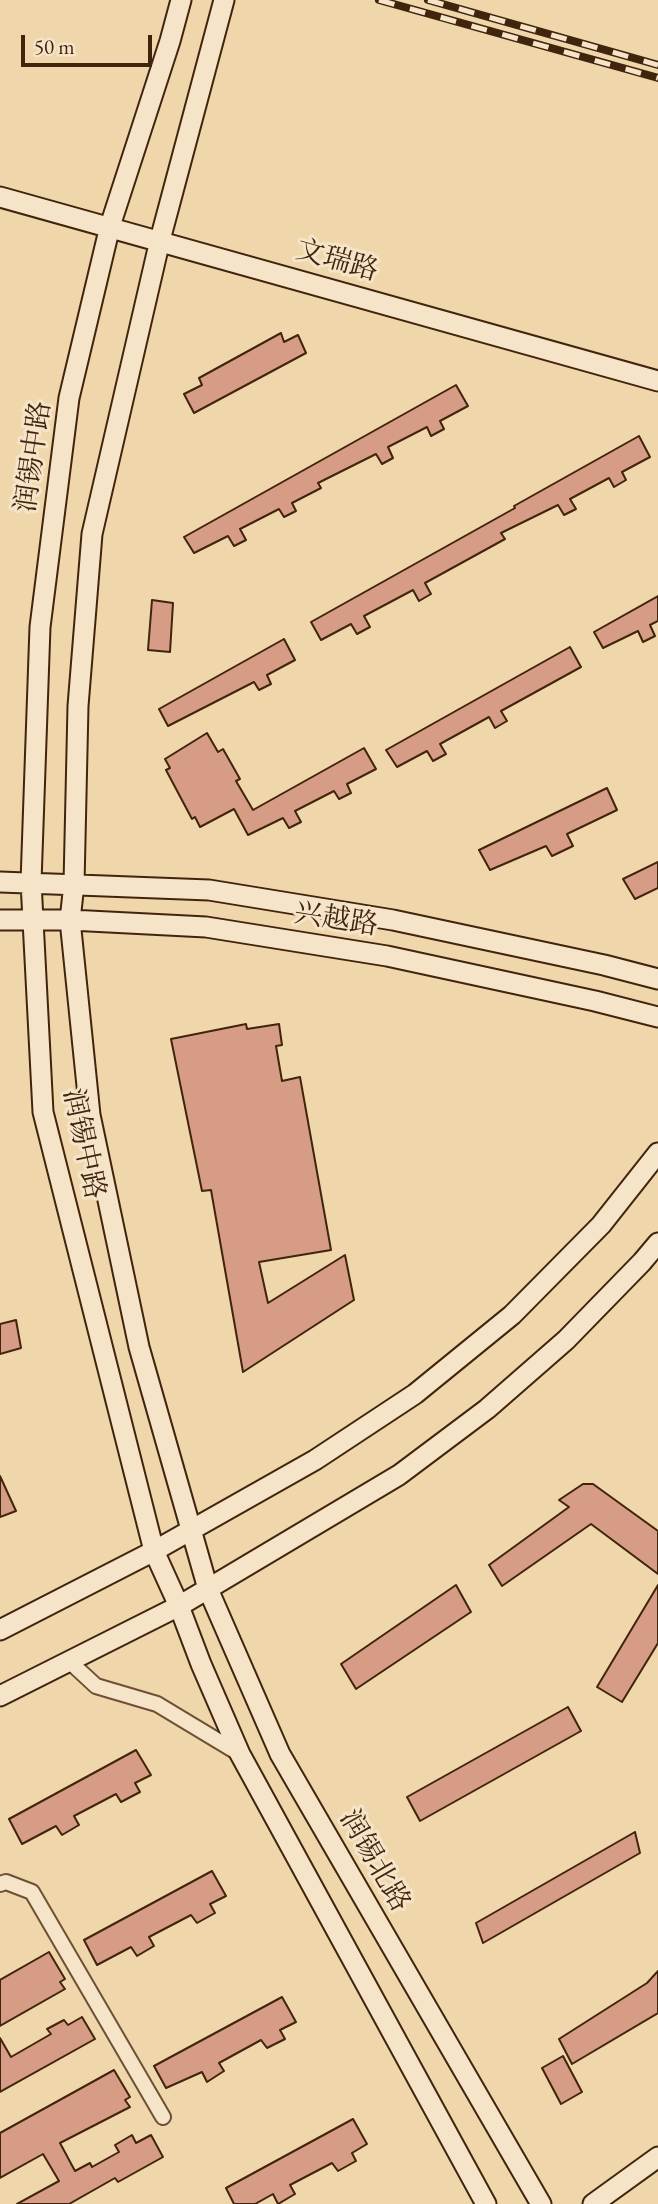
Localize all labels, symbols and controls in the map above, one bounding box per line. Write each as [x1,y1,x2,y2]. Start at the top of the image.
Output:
scale bar [24,21,156,65]
text: 50 m [34,33,75,60]
street label: 文瑞路 [292,233,382,289]
street label: 润锡中路 [10,399,58,515]
street label: 兴越路 [292,897,380,943]
street label: 润锡中路 [55,1086,111,1202]
street label: 润锡北路 [331,1804,417,1918]

